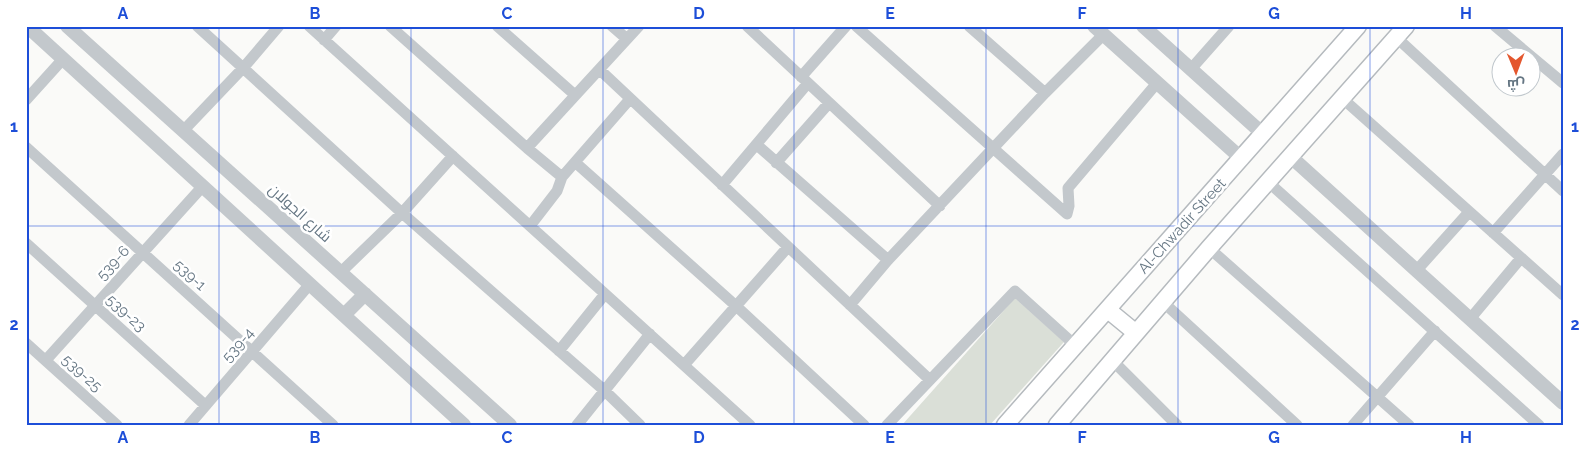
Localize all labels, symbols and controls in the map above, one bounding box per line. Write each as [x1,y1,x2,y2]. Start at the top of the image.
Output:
text: A [118,4,129,23]
text: B [310,4,321,23]
text: C [502,4,513,23]
text: D [693,4,705,23]
text: E [885,4,895,23]
text: F [1077,4,1087,23]
text: G [1268,4,1280,23]
text: H [1460,4,1472,23]
north arrow [1492,48,1542,98]
text: ش [1507,76,1525,93]
text: 1 [10,117,18,136]
text: 1 [1571,117,1579,136]
street label: Al-Chwadir Street [1134,175,1230,277]
street label: شارع الجولان [264,180,335,247]
street label: 539-6 [93,242,133,284]
street label: 539-1 [170,256,210,295]
street label: 539-23 [102,291,150,335]
text: 2 [9,315,19,334]
text: 2 [1570,315,1580,334]
street label: 539-4 [218,324,258,366]
street label: 539-25 [58,351,106,395]
text: A [118,428,129,447]
text: B [310,428,321,447]
text: C [502,428,513,447]
text: D [693,428,705,447]
text: E [885,428,895,447]
text: F [1077,428,1087,447]
text: G [1268,428,1280,447]
text: H [1460,428,1472,447]

